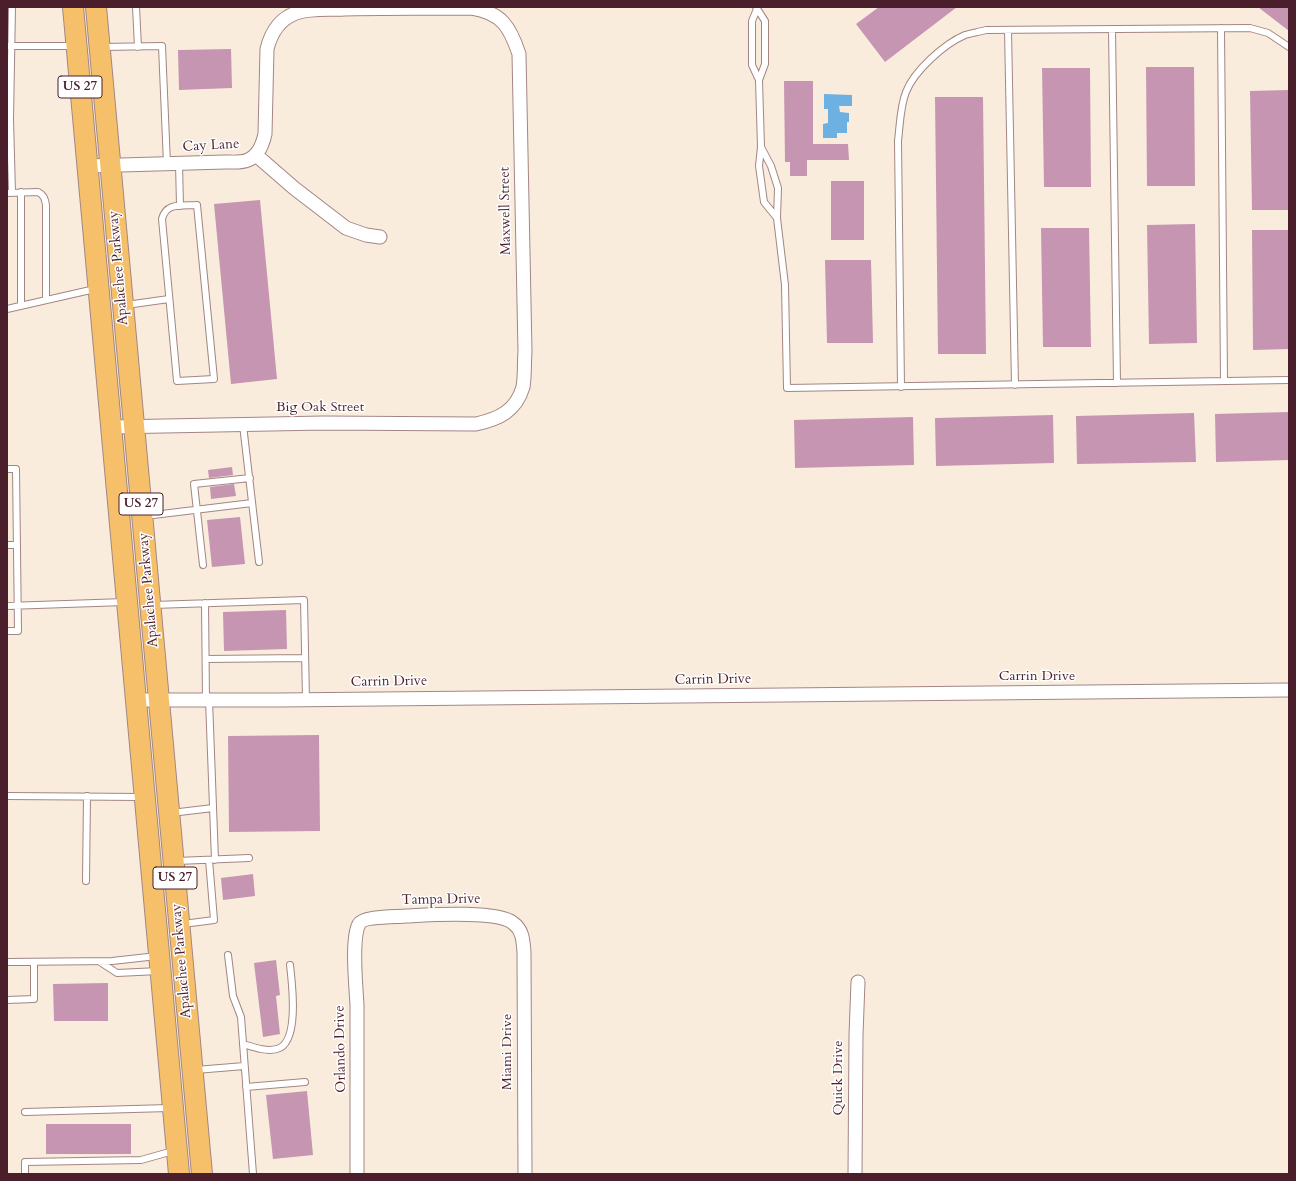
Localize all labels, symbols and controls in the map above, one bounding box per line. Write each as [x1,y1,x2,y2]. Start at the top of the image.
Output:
road number: US 27 [58,76,102,98]
street label: Cay Lane [182,136,240,156]
street label: Maxwell Street [497,167,515,255]
street label: Apalachee Parkway [106,210,132,326]
street label: Big Oak Street [276,400,364,416]
road number: US 27 [119,493,163,515]
street label: Apalachee Parkway [136,532,162,648]
street label: Carrin Drive [999,669,1075,685]
street label: Carrin Drive [675,671,751,689]
street label: Carrin Drive [351,673,427,691]
road number: US 27 [153,867,197,889]
street label: Tampa Drive [401,891,481,909]
street label: Apalachee Parkway [169,903,195,1019]
street label: Orlando Drive [332,1005,350,1093]
street label: Miami Drive [500,1014,516,1090]
street label: Quick Drive [831,1040,847,1116]

